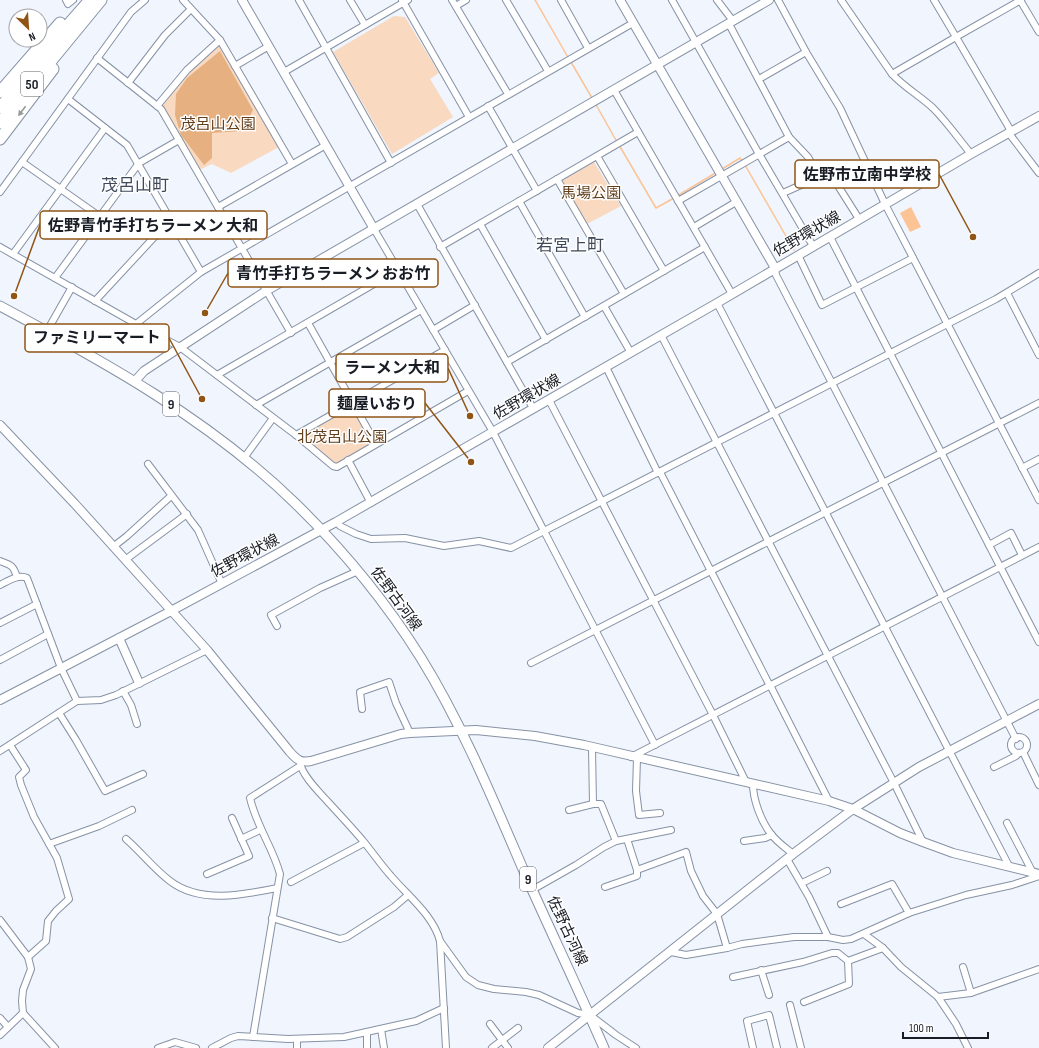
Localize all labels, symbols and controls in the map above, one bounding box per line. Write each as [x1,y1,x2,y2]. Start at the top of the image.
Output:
north arrow [8,8,48,48]
text: N [26,29,37,44]
road number: 50 [21,72,43,96]
one-way arrow [17,105,26,116]
park label: 茂呂山公園 [180,115,256,134]
callout: 佐野市立南中学校 [795,160,939,188]
text: 佐野市立南中学校 [802,166,931,185]
district label: 茂呂山町 [101,176,169,196]
park label: 馬場公園 [561,184,621,203]
street label: 佐野環状線 [770,207,844,261]
callout: 佐野青竹手打ちラーメン 大和 [40,211,267,239]
text: 佐野青竹手打ちラーメン 大和 [47,217,258,236]
district label: 若宮上町 [536,236,604,256]
callout: 青竹手打ちラーメン おお竹 [228,259,438,287]
text: 青竹手打ちラーメン おお竹 [236,265,430,284]
callout: ファミリーマート [25,324,169,352]
text: ファミリーマート [33,329,161,348]
callout: ラーメン大和 [336,354,448,382]
text: ラーメン大和 [344,359,440,378]
street label: 佐野環状線 [490,370,564,424]
callout: 麺屋いおり [329,389,425,417]
road number: 9 [163,392,179,416]
text: 麺屋いおり [337,395,417,414]
park label: 北茂呂山公園 [297,428,387,447]
street label: 佐野環状線 [207,530,283,582]
street label: 佐野古河線 [366,563,426,635]
road number: 9 [520,867,536,891]
street label: 佐野古河線 [543,893,591,969]
scale bar [903,1014,988,1040]
text: 100 m [909,1021,934,1036]

